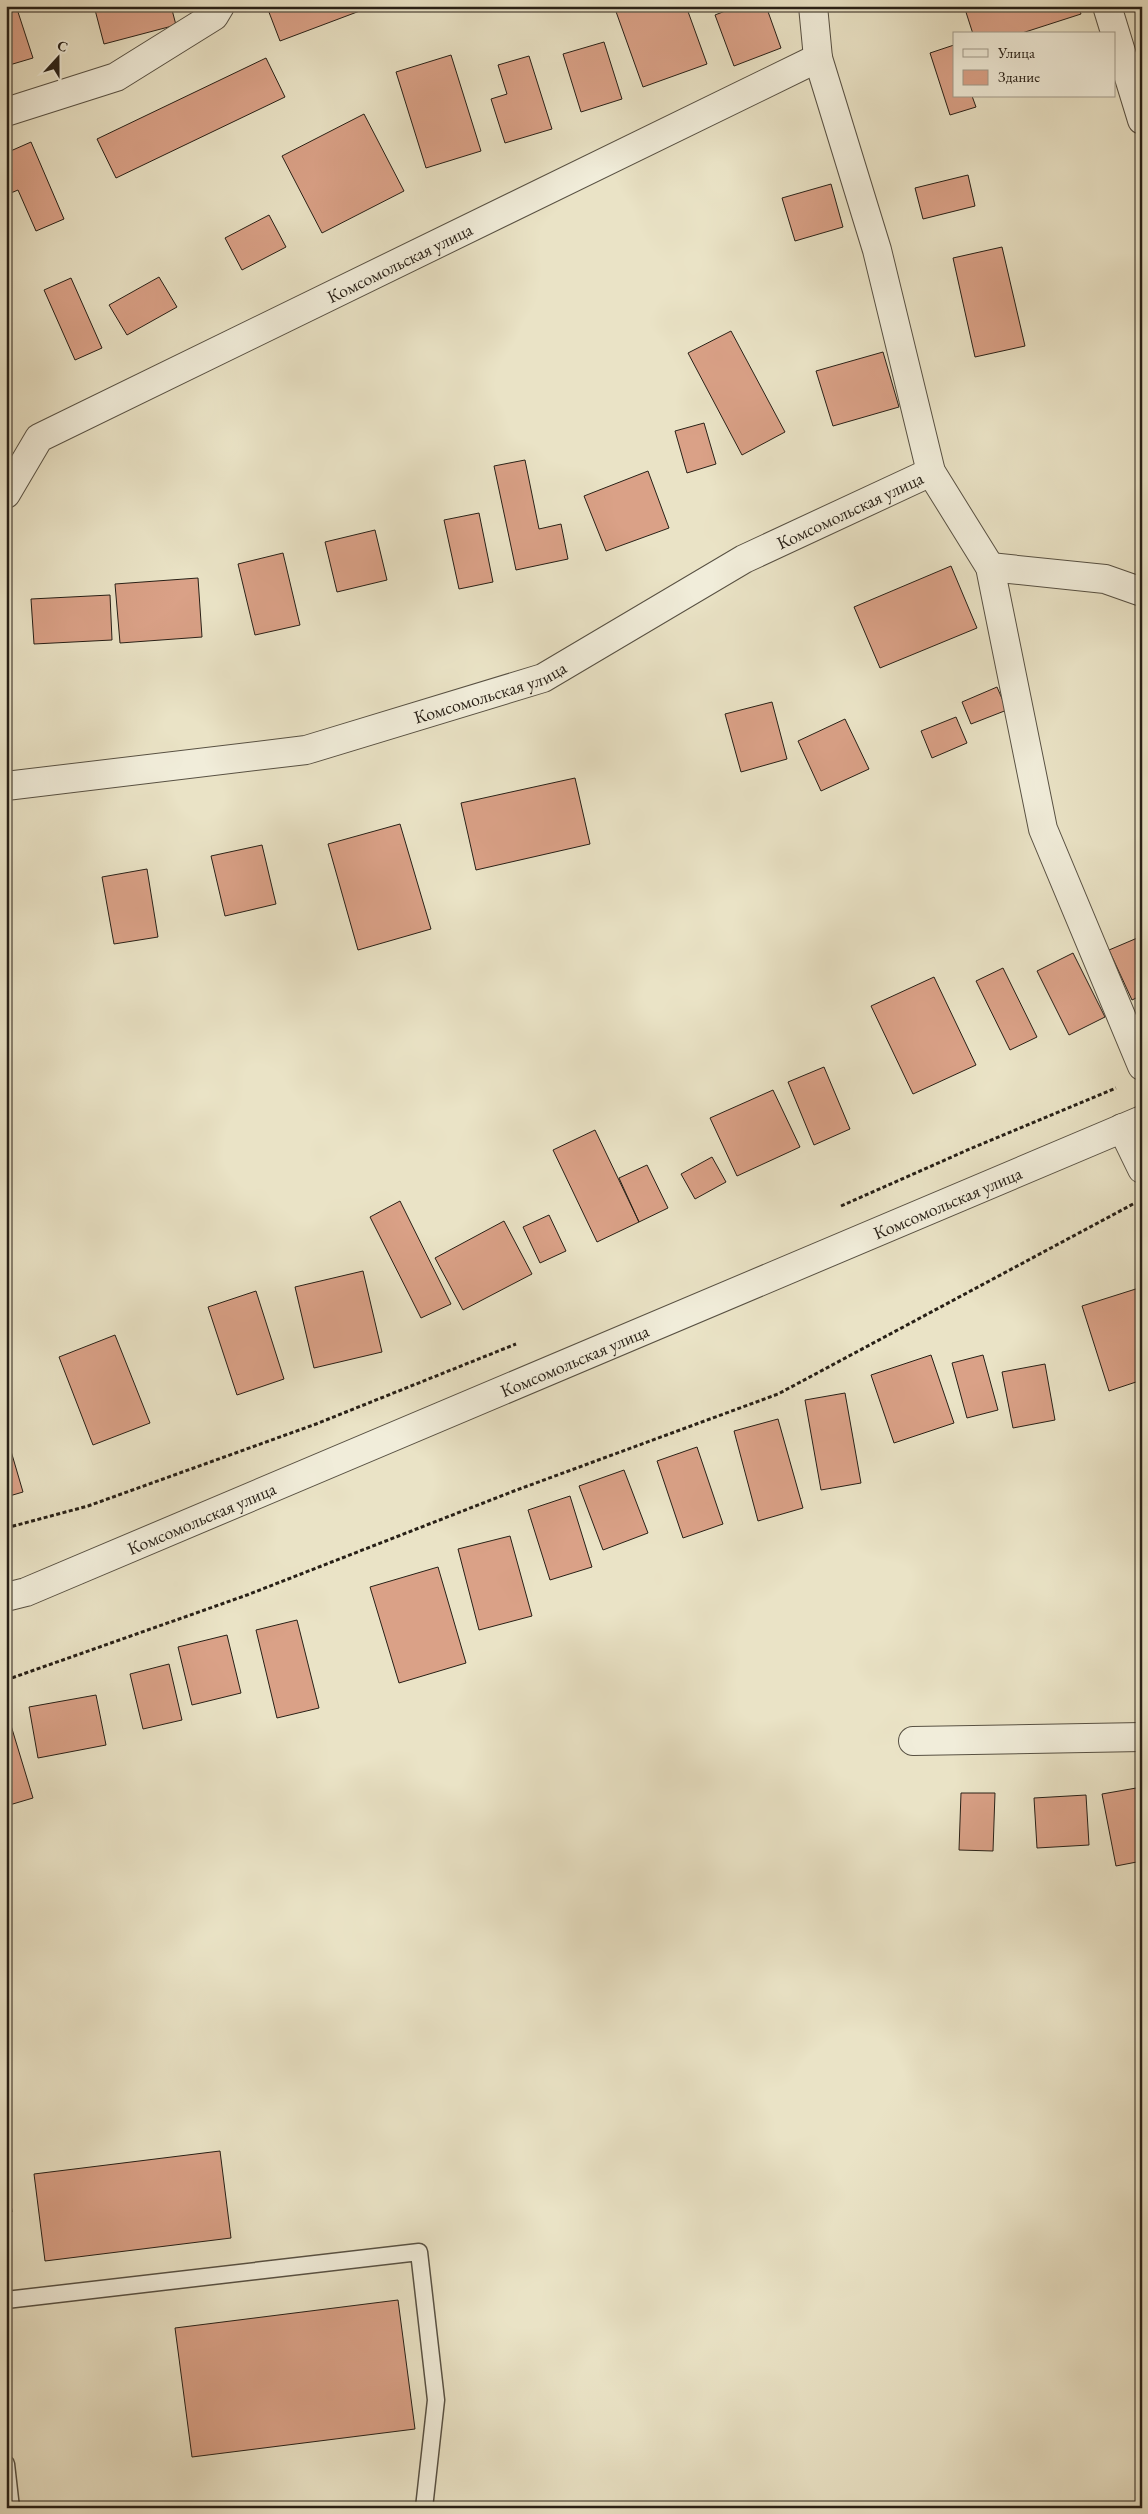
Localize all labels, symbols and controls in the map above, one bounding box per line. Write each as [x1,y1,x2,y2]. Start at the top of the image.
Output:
north arrow [32,32,82,82]
legend [953,32,1116,98]
text: С [55,36,71,56]
text: Улица [997,43,1035,62]
text: Здание [998,67,1040,86]
street label: Комсомольская улица [323,217,477,307]
street label: Комсомольская улица [773,465,927,554]
street label: Комсомольская улица [411,655,571,728]
street label: Комсомольская улица [870,1160,1026,1244]
street label: Комсомольская улица [497,1318,653,1402]
street label: Комсомольская улица [124,1476,280,1559]

